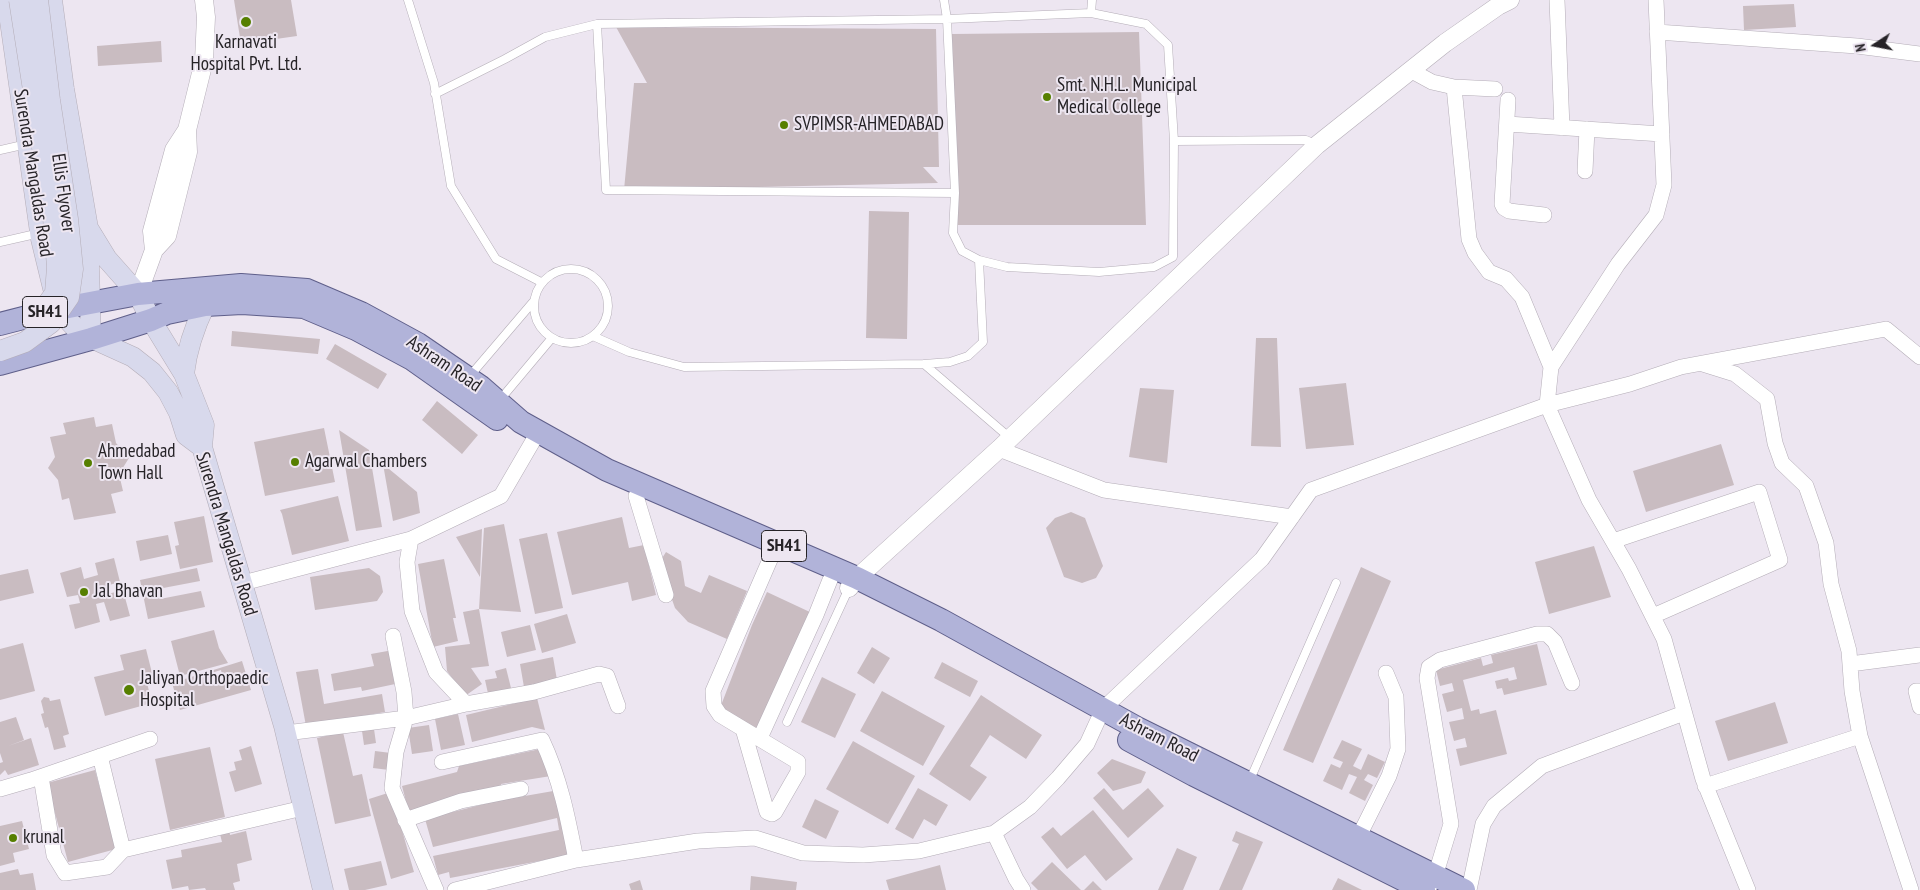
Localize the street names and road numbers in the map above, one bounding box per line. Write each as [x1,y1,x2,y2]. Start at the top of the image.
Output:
street label: Surendra Mangaldas Road [8,87,58,259]
street label: Ellis Flyover [46,152,80,234]
road number: SH41 [22,296,68,328]
street label: Ashram Road [402,331,486,397]
street label: Surendra Mangaldas Road [190,449,262,619]
road number: SH41 [762,530,806,562]
street label: Ashram Road [1116,708,1202,768]

